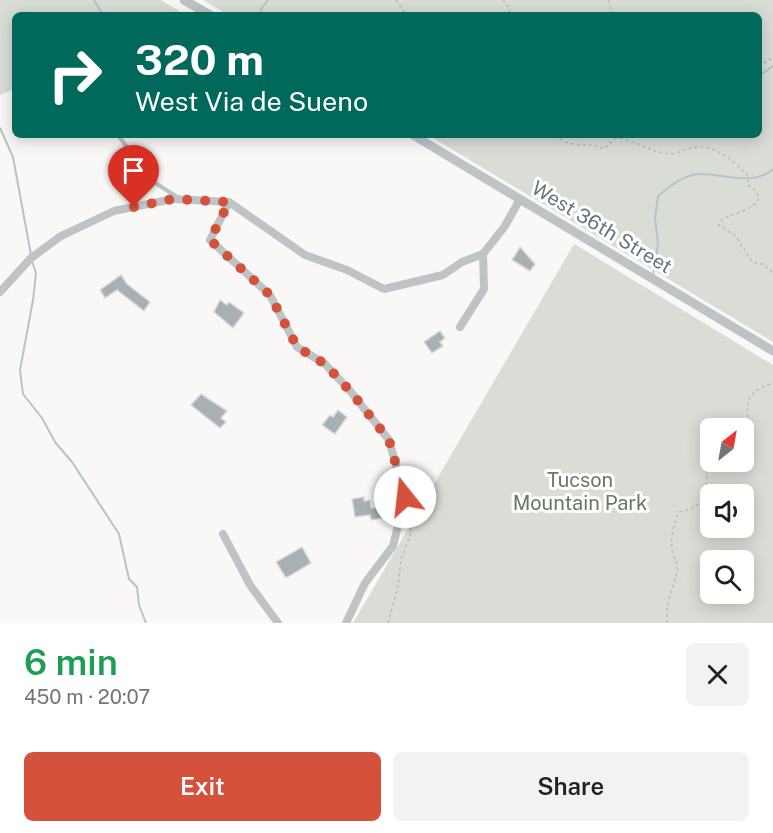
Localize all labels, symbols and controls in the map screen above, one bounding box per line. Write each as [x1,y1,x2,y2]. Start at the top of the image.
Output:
text: 320 m [135,35,264,84]
icon: right [36,36,114,114]
text: West Via de Sueno [135,85,368,117]
pin [108,145,159,207]
icon: arrive [117,154,150,187]
street label: West 36th Street [527,176,677,278]
north arrow [700,418,754,472]
map controls [700,418,754,604]
position arrow [373,465,437,529]
park label: Tucson Mountain Park [513,468,647,515]
button: sound [700,484,754,538]
button: search [700,550,754,604]
text: 6 min [24,641,118,683]
button: close [686,643,749,706]
text: 450 m · 20:07 [24,685,150,709]
button: Exit [24,752,381,821]
button: Share [393,752,749,821]

